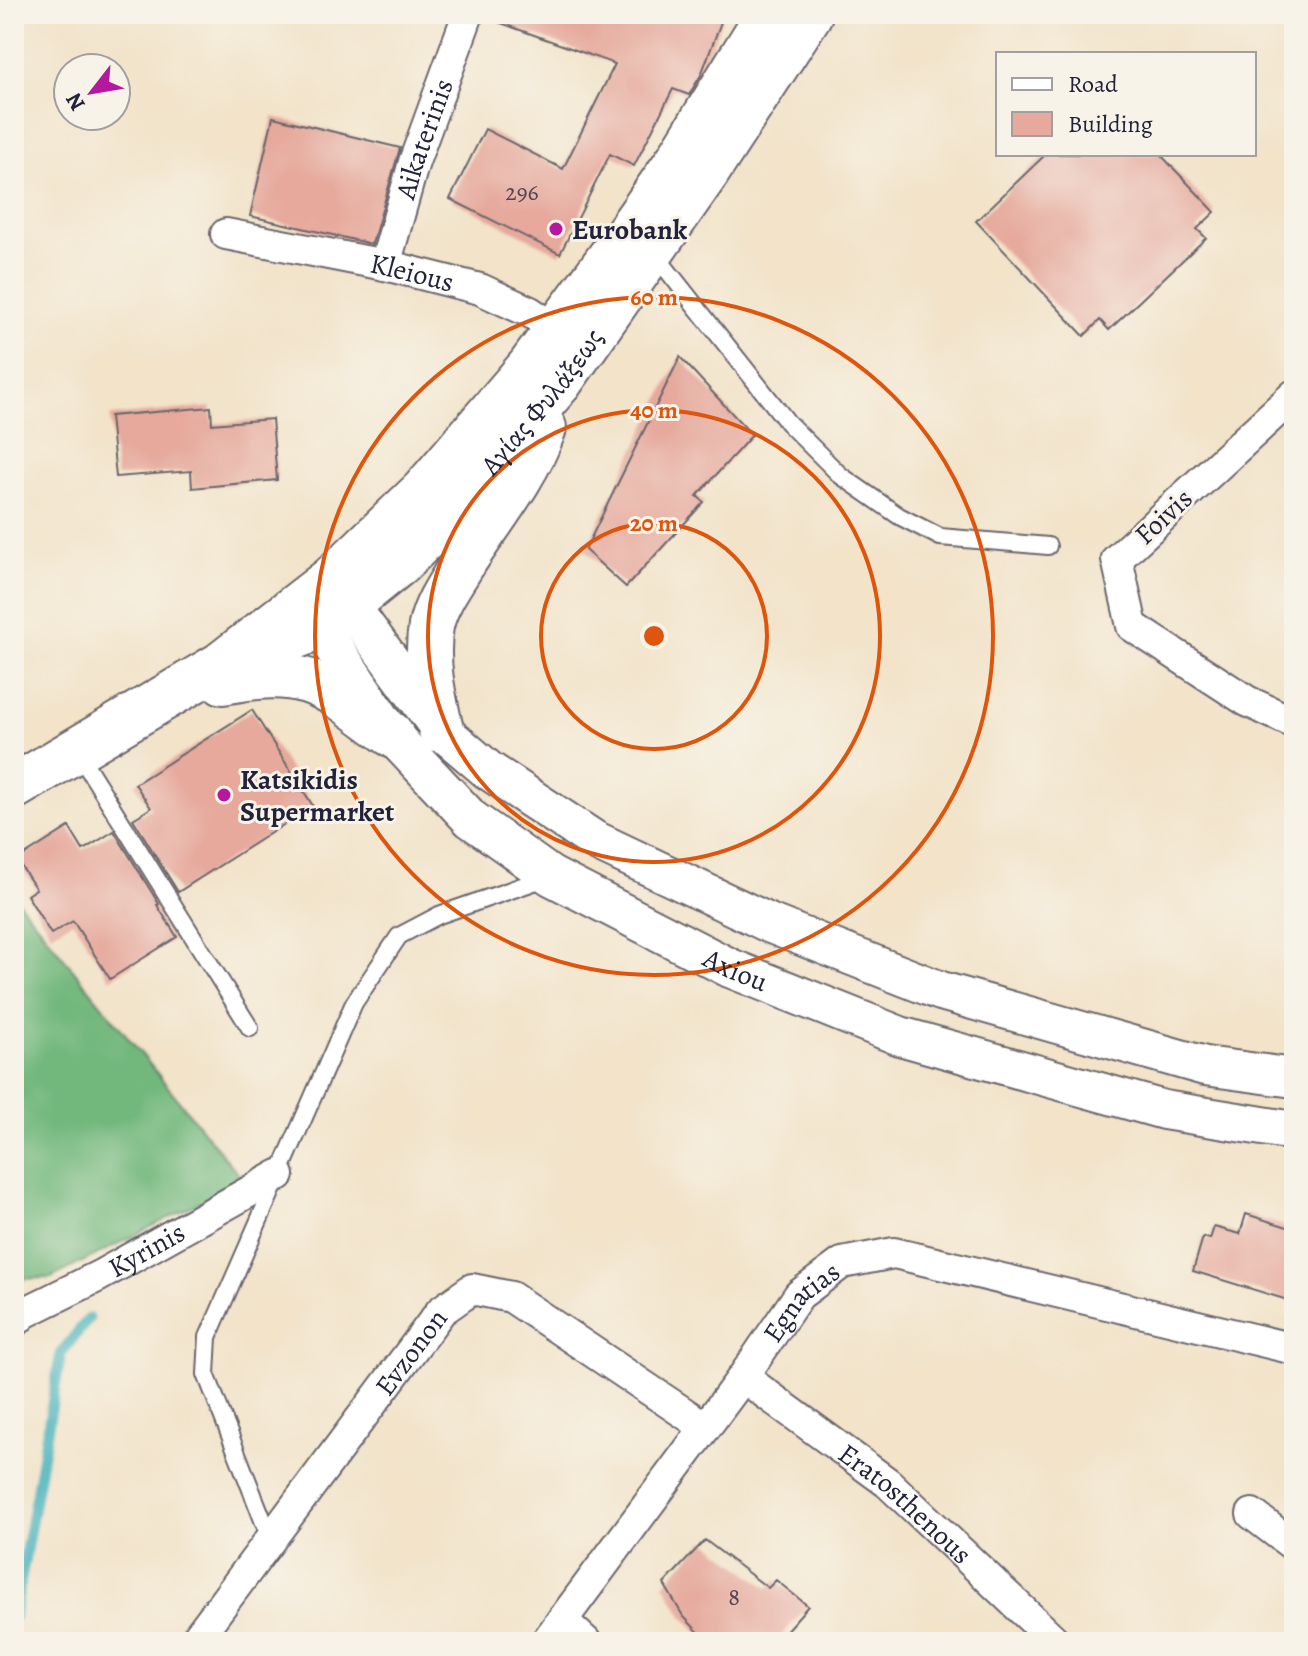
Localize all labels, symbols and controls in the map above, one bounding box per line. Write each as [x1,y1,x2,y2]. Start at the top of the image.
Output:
north arrow [52,52,132,132]
legend [996,52,1256,156]
text: Road [1068,68,1118,100]
street label: Aikaterinis [386,74,463,205]
text: N [59,87,93,116]
text: Building [1068,108,1153,140]
house number: 296 [505,176,539,208]
place label: Eurobank [572,211,688,249]
marker: Eurobank [547,220,565,238]
street label: Kleious [367,245,458,302]
text: 60 m [630,281,678,313]
street label: Αγίας Φυλάξεως [471,321,612,484]
text: 40 m [630,394,678,426]
street label: Foivis [1126,480,1201,553]
text: 20 m [630,507,678,539]
centre of rings [640,622,668,650]
place label: Katsikidis Supermarket [240,761,394,831]
marker: Katsikidis Supermarket [215,786,233,804]
street label: Axiou [696,939,774,1001]
street label: Kyrinis [102,1214,192,1287]
street label: Egnatias [754,1253,848,1350]
street label: Evzonon [366,1301,456,1404]
street label: Eratosthenous [830,1435,980,1573]
house number: 8 [728,1581,740,1613]

